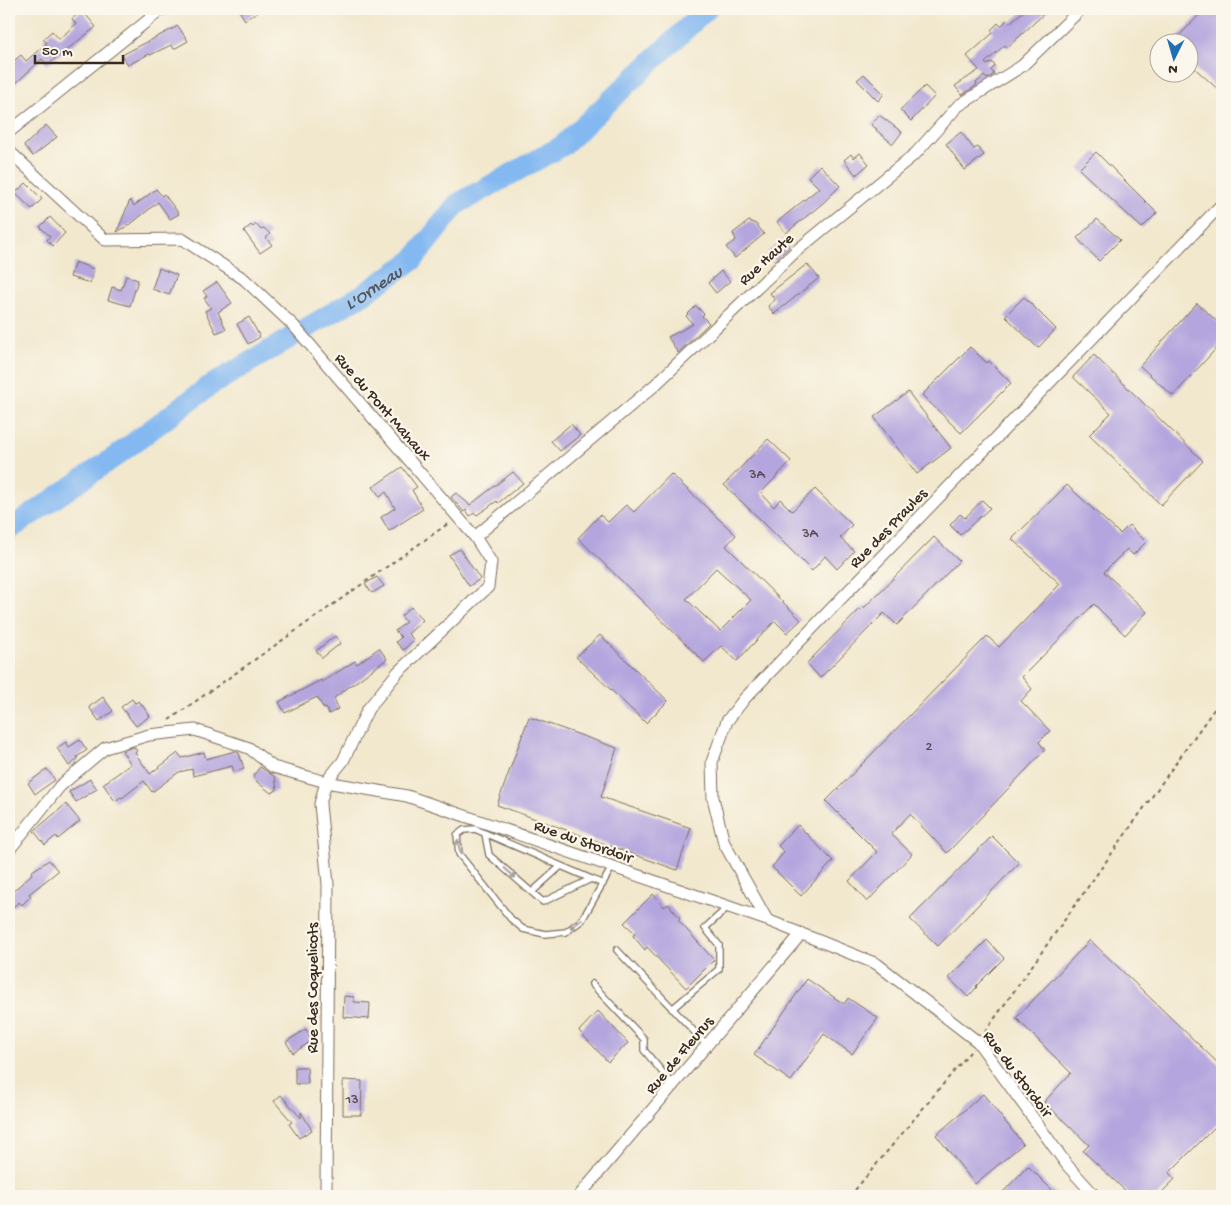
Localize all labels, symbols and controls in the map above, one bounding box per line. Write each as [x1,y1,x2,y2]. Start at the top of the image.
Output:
scale bar [35,32,122,64]
north arrow [1148,32,1198,82]
text: 50 m [42,43,73,61]
text: N [1168,60,1178,77]
street label: Rue Haute [736,230,799,291]
water label: L'Orneau [342,262,408,316]
street label: Rue du Pont Mahaux [329,350,434,467]
house number: 3A [748,467,766,484]
street label: Rue des Praules [847,485,933,573]
house number: 3A [801,526,819,543]
house number: 2 [926,739,933,756]
street label: Rue du Stordoir [531,818,636,870]
one-way arrow [454,839,463,855]
one-way arrow [503,867,516,878]
one-way arrow [569,919,583,929]
street label: Rue des Coquelicots [305,922,324,1053]
street label: Rue de Fleurus [643,1013,719,1099]
street label: Rue du Stordoir [978,1028,1056,1123]
house number: 13 [345,1092,358,1109]

